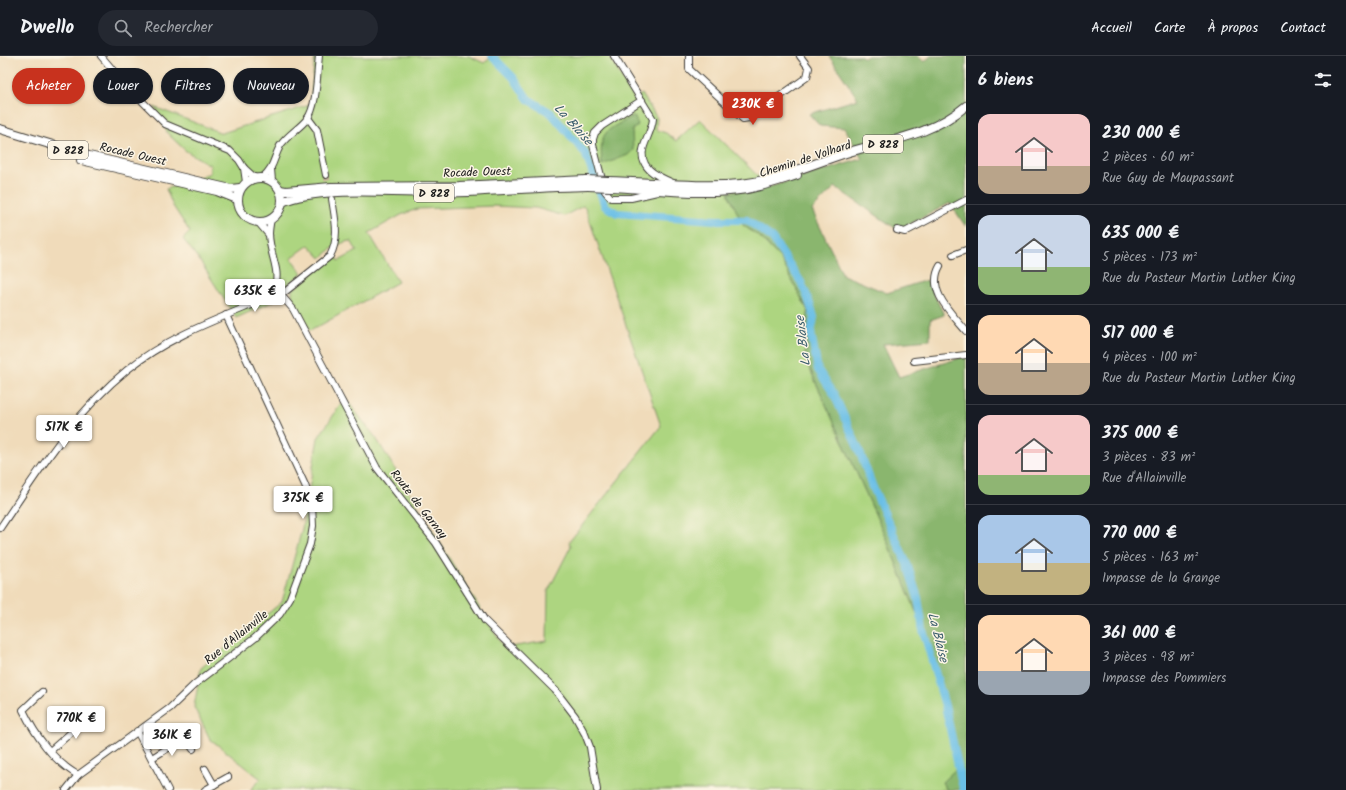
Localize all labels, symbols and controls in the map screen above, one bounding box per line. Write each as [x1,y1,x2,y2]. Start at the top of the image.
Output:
search box [98,10,378,46]
text: Dwello [20,13,74,43]
text: Rechercher [144,16,213,40]
icon: search [112,17,134,39]
text: Accueil [1091,17,1132,39]
text: Carte [1154,17,1185,39]
text: À propos [1207,17,1258,39]
text: Contact [1280,17,1326,39]
text: 6 biens [978,67,1033,94]
chip: Acheter [12,68,85,104]
chip: Louer [93,68,153,104]
chip: Filtres [161,68,225,104]
chip: Nouveau [233,68,309,104]
icon: filters [1312,69,1334,91]
pin: 230K € [720,92,786,126]
text: 230K € [732,94,774,115]
water label: La Blaise [548,99,598,152]
text: 230 000 € [1102,120,1180,147]
icon: home [1010,130,1058,178]
street label: Chemin de Volhard [757,135,855,183]
road number: D 828 [863,135,903,153]
street label: Rocade Ouest [98,138,168,171]
road number: D 828 [48,141,88,159]
text: 2 pièces · 60 m² [1102,147,1194,168]
street label: Rocade Ouest [443,162,512,183]
text: Rue Guy de Maupassant [1102,168,1234,189]
road number: D 828 [414,184,454,202]
text: 635 000 € [1102,220,1179,247]
icon: home [1010,231,1058,279]
text: 5 pièces · 173 m² [1102,247,1197,268]
text: Rue du Pasteur Martin Luther King [1102,268,1296,289]
pin: 635K € [222,279,288,313]
text: 635K € [234,281,276,302]
water label: La Blaise [790,313,817,367]
text: 517 000 € [1102,320,1174,347]
icon: home [1010,331,1058,379]
text: 4 pièces · 100 m² [1102,347,1197,368]
text: Rue du Pasteur Martin Luther King [1102,368,1296,389]
pin: 517K € [31,415,97,449]
text: 517K € [45,417,83,438]
text: 375 000 € [1102,420,1178,447]
icon: home [1010,431,1058,479]
text: 3 pièces · 83 m² [1102,447,1195,468]
street label: Route de Garnay [385,465,452,543]
text: Rue d'Allainville [1102,468,1186,489]
pin: 375K € [270,486,336,520]
text: 375K € [283,488,323,509]
text: 770 000 € [1102,520,1177,547]
icon: home [1010,531,1058,579]
text: 5 pièces · 163 m² [1102,547,1198,568]
text: Impasse de la Grange [1102,568,1220,589]
street label: Rue d'Allainville [200,605,273,669]
water label: La Blaise [921,610,954,665]
text: 361 000 € [1102,620,1176,647]
icon: home [1010,631,1058,679]
text: 3 pièces · 98 m² [1102,647,1194,668]
text: Impasse des Pommiers [1102,668,1226,689]
pin: 770K € [43,706,109,740]
text: 770K € [56,708,96,729]
pin: 361K € [139,723,205,757]
text: 361K € [152,725,192,746]

